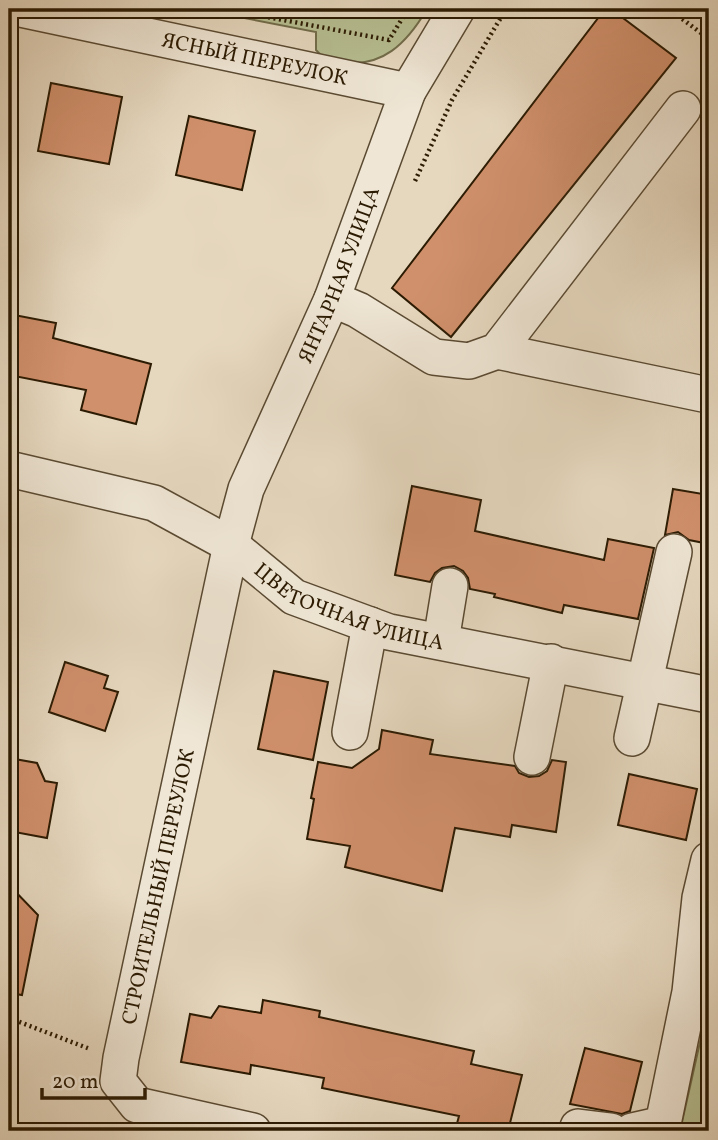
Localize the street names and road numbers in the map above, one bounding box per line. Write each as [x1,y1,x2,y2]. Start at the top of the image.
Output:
street label: ЯСНЫЙ ПЕРЕУЛОК [159,26,350,94]
street label: ЯНТАРНАЯ УЛИЦА [292,183,388,368]
street label: ЦВЕТОЧНАЯ УЛИЦА [247,557,446,659]
street label: СТРОИТЕЛЬНЫЙ ПЕРЕУЛОК [116,746,203,1027]

